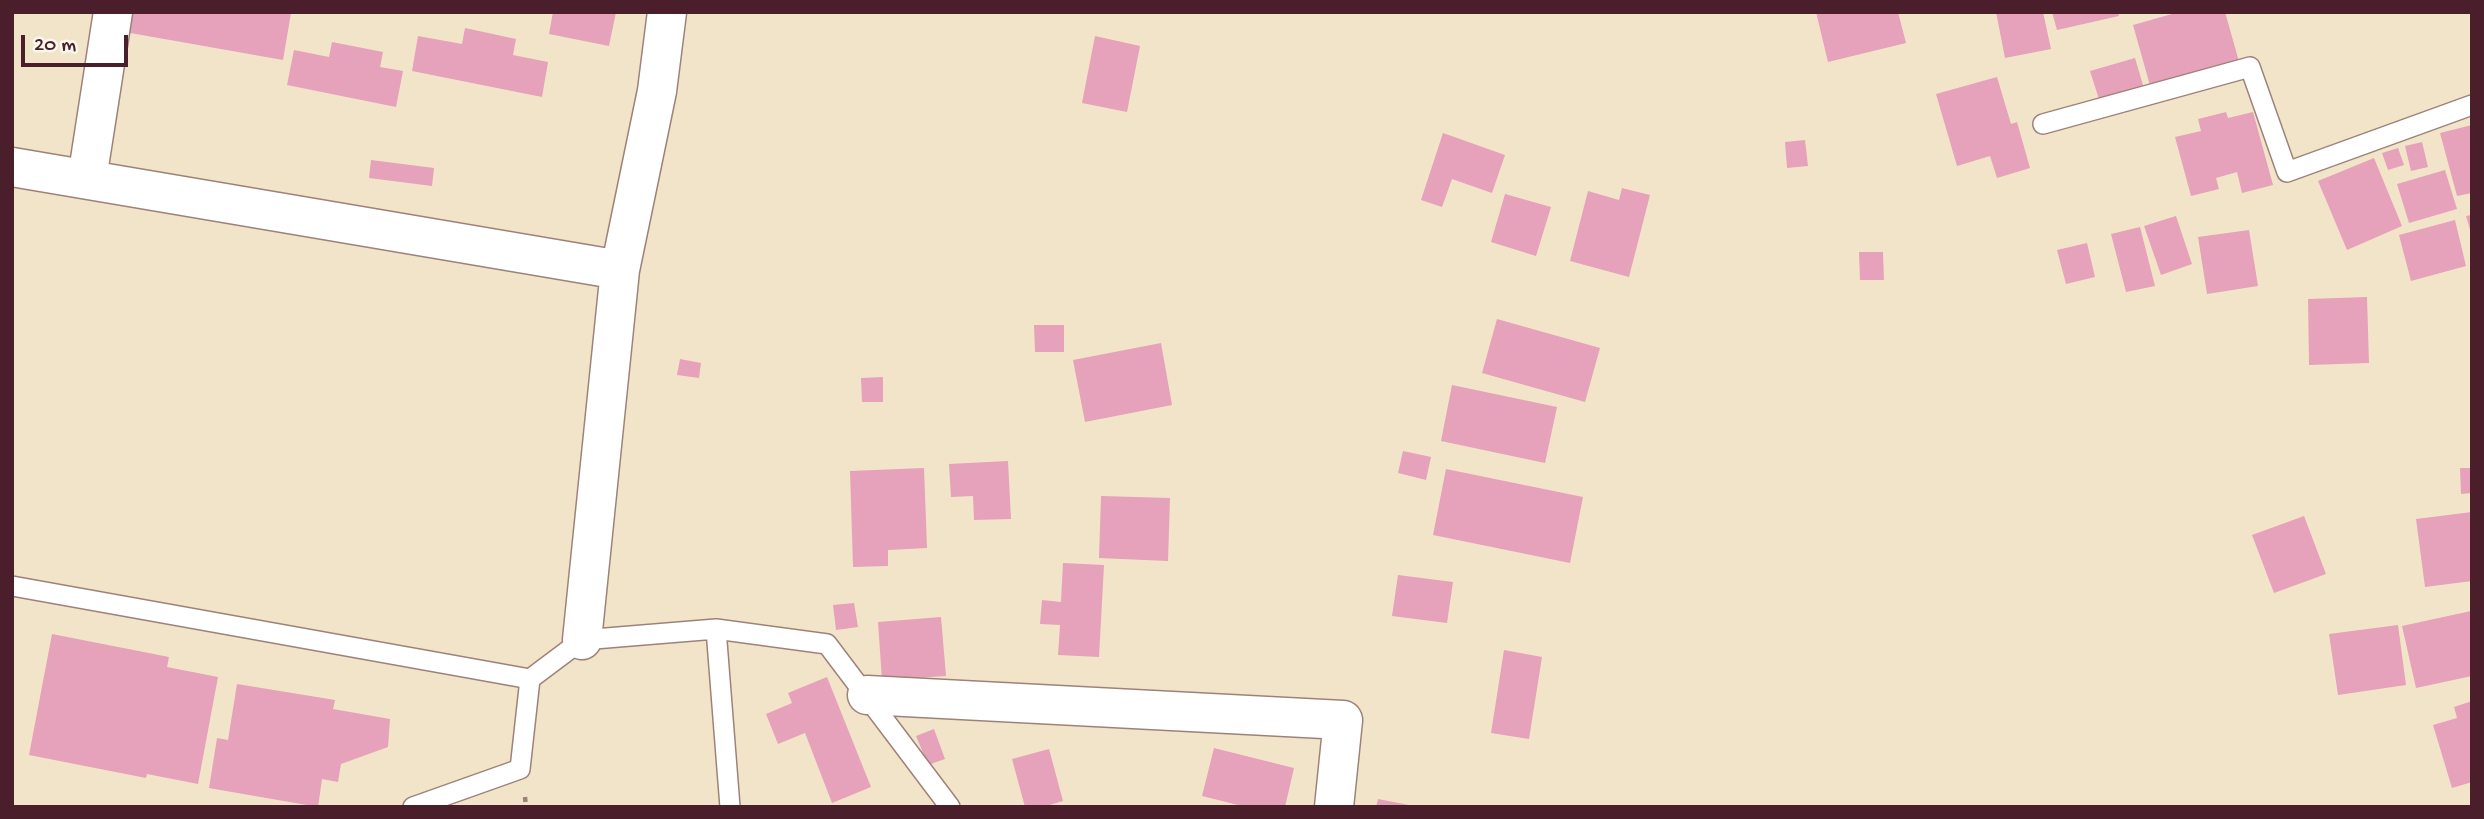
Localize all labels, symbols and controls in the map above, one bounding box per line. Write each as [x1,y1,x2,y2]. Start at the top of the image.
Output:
scale bar [24,21,131,65]
text: 20 m [34,34,76,59]

